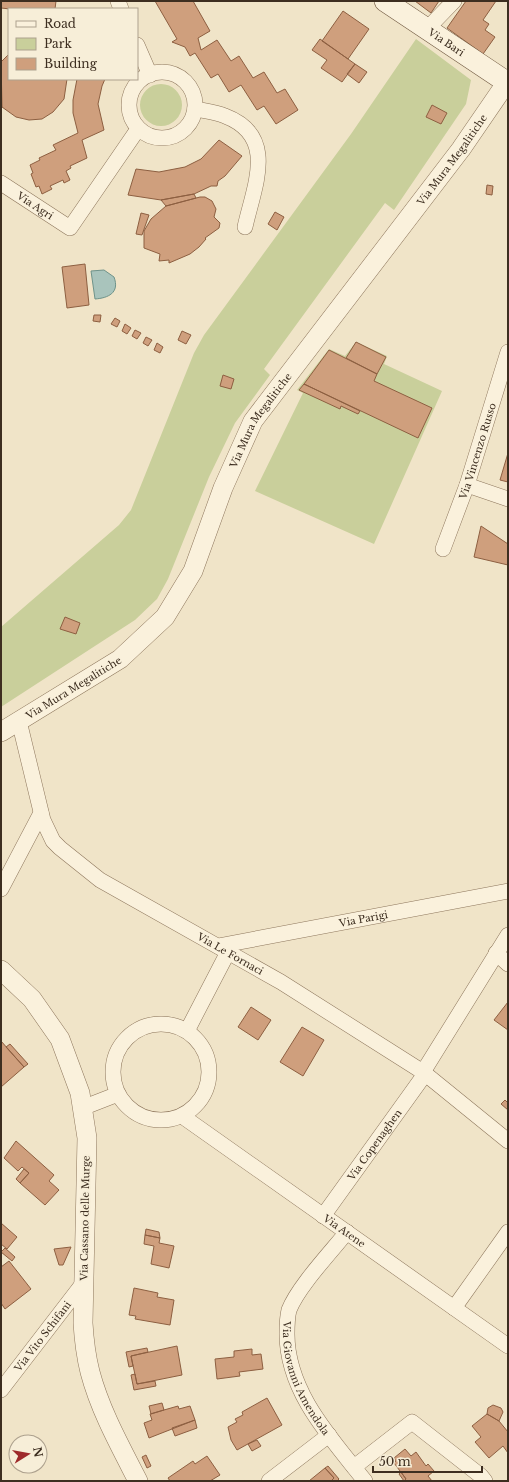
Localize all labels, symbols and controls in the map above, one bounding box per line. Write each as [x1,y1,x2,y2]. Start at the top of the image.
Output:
legend [8,8,138,80]
text: Road [44,16,76,31]
street label: Via Bari [425,25,468,59]
text: Park [44,36,72,51]
text: Building [44,56,98,71]
street label: Via Mura Megalitiche [413,111,490,209]
street label: Via Agri [14,188,57,222]
street label: Via Mura Megalitiche [226,370,294,471]
street label: Via Vincenzo Russo [455,401,499,502]
street label: Via Mura Megalitiche [22,653,124,722]
street label: Via Parigi [337,907,389,930]
street label: Via Le Fornaci [194,929,266,978]
street label: Via Copenaghen [344,1106,404,1183]
street label: Via Cassano delle Murge [77,1155,93,1282]
street label: Via Atene [320,1211,369,1250]
street label: Via Vito Schifani [11,1298,74,1375]
street label: Via Giovanni Amendola [280,1320,333,1438]
north arrow [8,1434,48,1474]
text: N [30,1446,46,1459]
scale bar [373,1448,482,1474]
text: 50 m [379,1454,411,1469]

